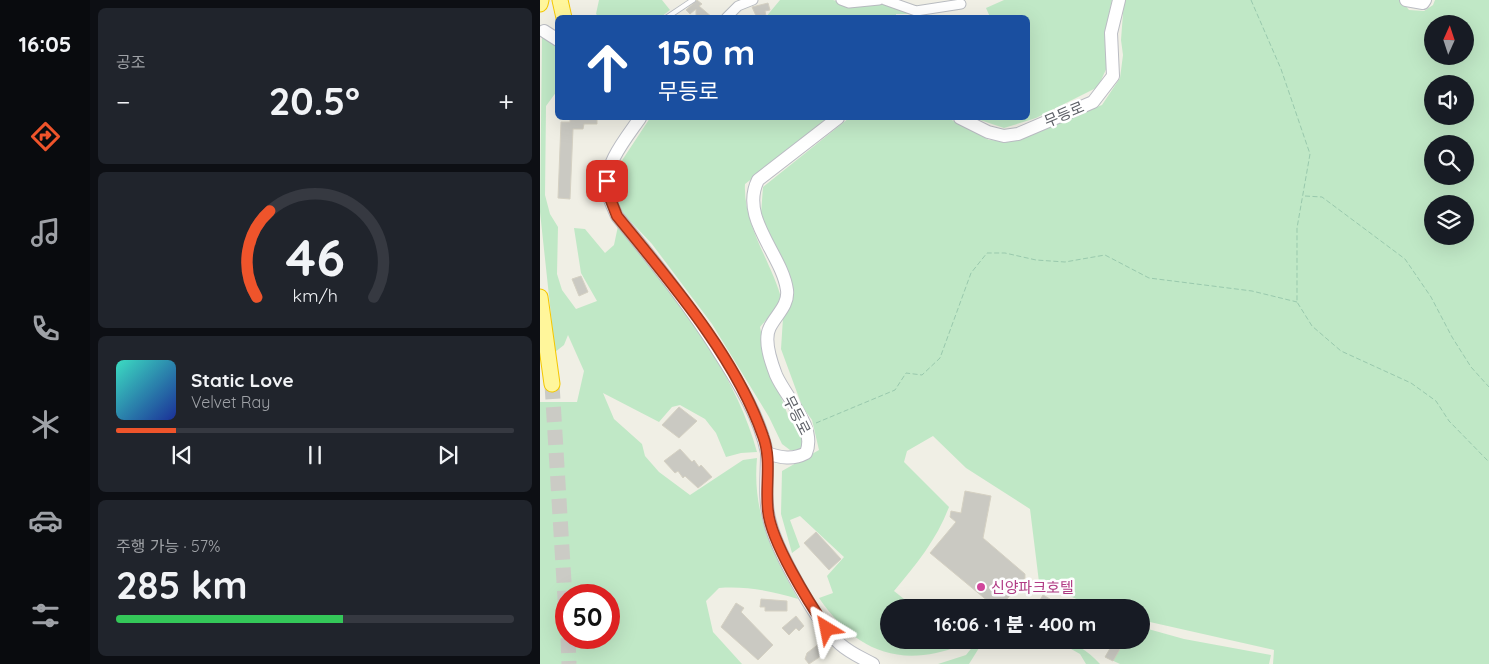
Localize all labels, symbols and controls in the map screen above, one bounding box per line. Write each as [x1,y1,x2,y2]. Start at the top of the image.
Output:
north arrow [1424,15,1474,65]
map controls [1424,15,1474,245]
text: 16:05 [19,30,71,58]
text: 150 m [658,30,755,74]
icon: ahead [575,35,640,100]
text: 공조 [116,52,145,72]
button: sound [1424,75,1474,125]
text: 20.5° [269,77,360,125]
text: 무등로 [658,77,719,105]
text: − [116,84,131,119]
text: + [498,84,514,119]
street label: 무등로 [1041,97,1087,131]
icon: directions [28,119,63,154]
button: search [1424,135,1474,185]
pin [586,160,628,202]
icon: arrive [593,167,621,195]
button: layers [1424,195,1474,245]
icon: music [28,215,63,250]
text: 46 [285,224,345,289]
text: km/h [292,284,338,306]
icon: phone [28,311,63,346]
text: Static Love [191,368,294,392]
text: Velvet Ray [191,392,270,412]
street label: 무등로 [779,392,815,438]
icon: climate [28,407,63,442]
icon: previous [168,441,196,469]
icon: pause [301,441,329,469]
icon: next [434,441,462,469]
icon: car [28,503,63,538]
text: 주행 가능 · 57% [116,536,220,556]
text: 285 km [116,561,248,609]
place label: 신양파크호텔 [991,578,1074,597]
marker: 신양파크호텔 [975,581,987,593]
speed limit sign: 50 [555,584,620,649]
icon: filters [28,598,63,633]
position arrow [800,602,852,654]
text: 16:06 · 1 분 · 400 m [934,612,1096,636]

